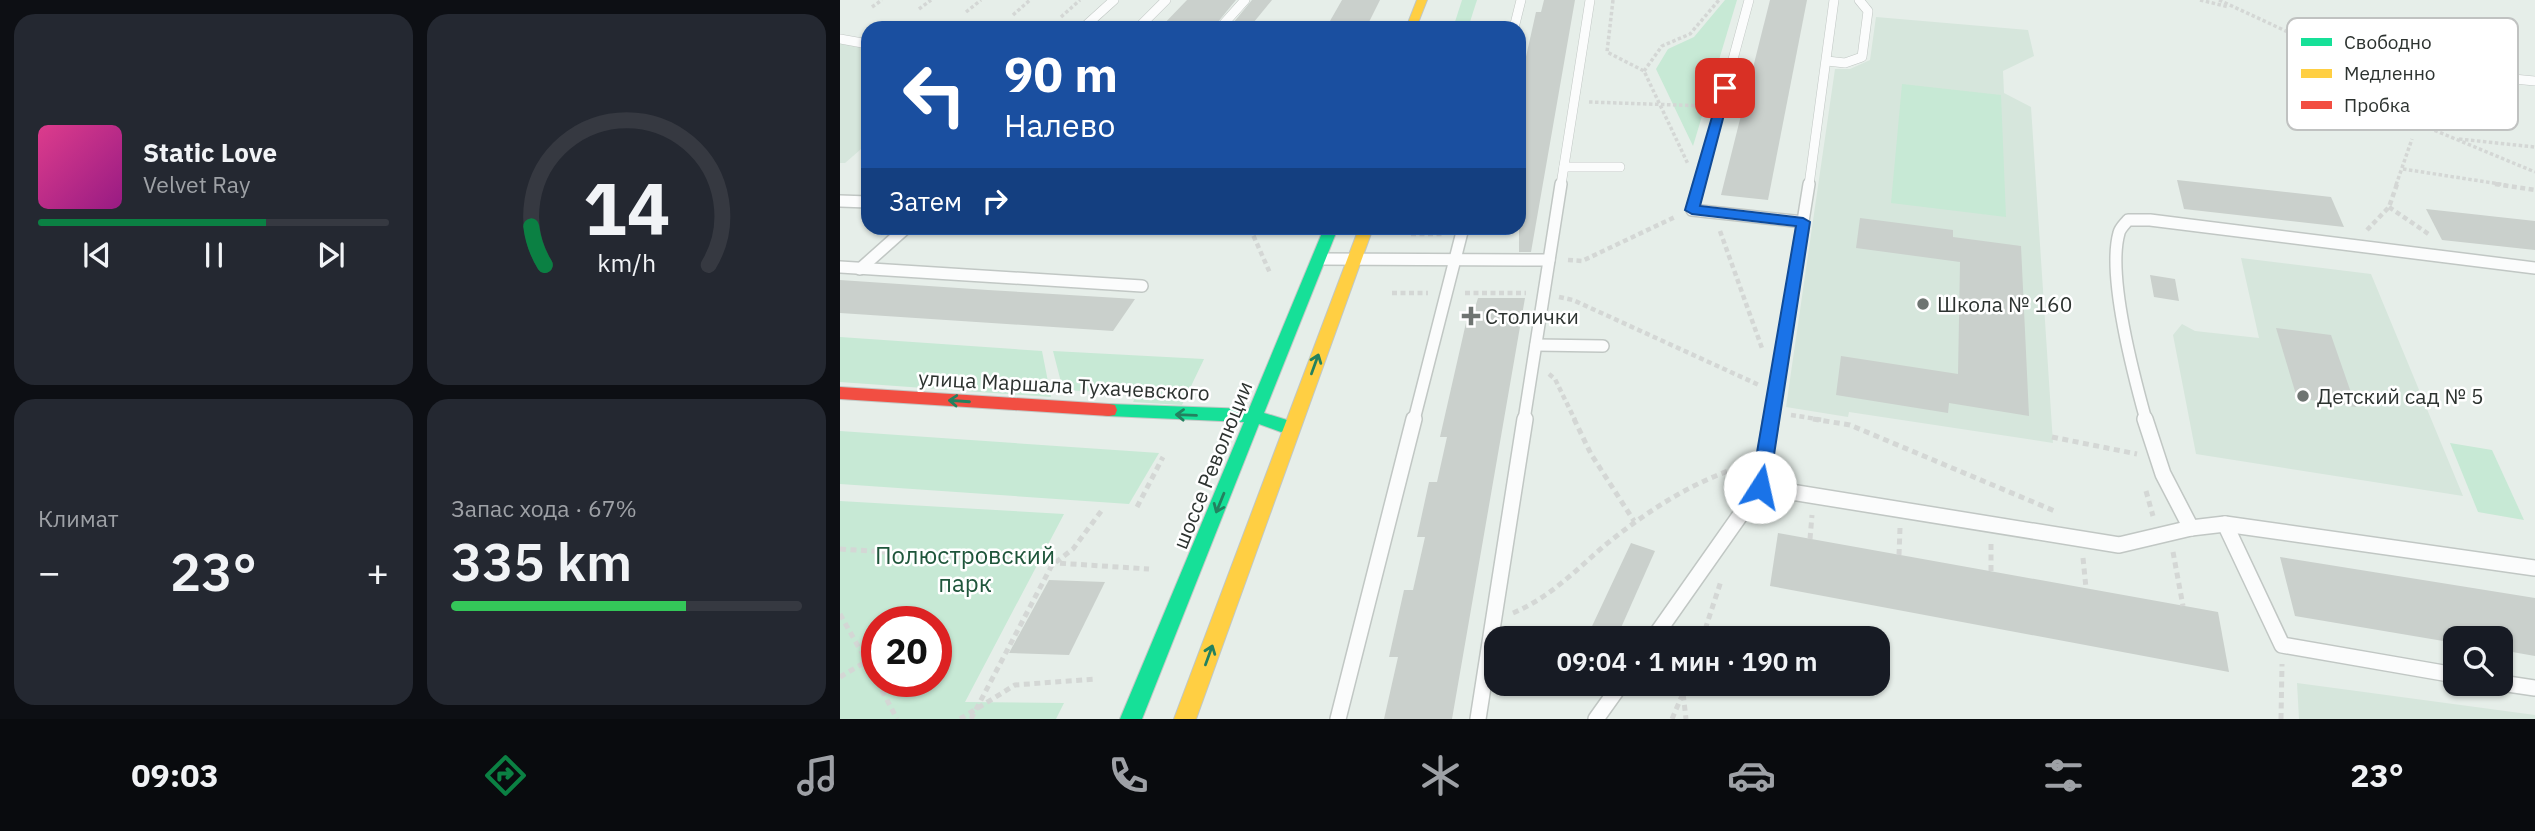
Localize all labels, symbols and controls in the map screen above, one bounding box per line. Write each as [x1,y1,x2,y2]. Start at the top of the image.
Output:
legend [2287,18,2518,130]
text: Свободно [2344,30,2432,54]
text: 90 m [1004,42,1118,105]
icon: left [889,49,980,140]
pin [1695,58,1755,118]
text: Медленно [2344,61,2435,85]
icon: arrive [1706,69,1744,107]
text: Пробка [2344,93,2410,117]
text: Налево [1004,104,1115,146]
text: Static Love [143,135,277,169]
text: 14 [583,161,670,256]
text: Velvet Ray [143,169,250,199]
icon: right [976,182,1014,220]
text: Затем [889,184,962,218]
icon: previous [78,236,116,274]
icon: pause [195,236,233,274]
icon: next [312,236,350,274]
text: km/h [597,246,656,279]
place label: Школа № 160 [1937,290,2072,318]
marker: Школа № 160 [1915,296,1931,312]
place label: Столички [1485,302,1579,330]
marker: Столички [1463,308,1479,324]
one-way arrow [1310,354,1323,376]
street label: улица Маршала Тухачевского [918,363,1210,407]
street label: шоссе Революции [1166,377,1258,553]
place label: Детский сад № 5 [2317,382,2484,410]
marker: Детский сад № 5 [2295,388,2311,404]
one-way arrow [948,394,971,407]
one-way arrow [1175,408,1198,421]
position arrow [1723,450,1797,524]
one-way arrow [1213,492,1226,513]
text: Запас хода · 67% [451,493,637,523]
text: Климат [38,503,119,533]
text: 335 km [451,528,632,595]
text: 23° [170,538,257,605]
park label: Полюстровский парк [875,539,1055,599]
text: − [38,547,61,596]
text: + [366,547,389,596]
speed limit sign: 20 [861,606,952,697]
map controls [2443,626,2513,696]
button: search [2443,626,2513,696]
one-way arrow [1204,644,1216,666]
text: 09:04 · 1 мин · 190 m [1556,644,1818,678]
icon: directions [481,751,530,800]
icon: music [793,751,842,800]
icon: phone [1104,751,1153,800]
icon: climate [1416,751,1465,800]
icon: car [1727,751,1776,800]
icon: filters [2039,751,2088,800]
text: 09:03 [131,754,219,796]
text: 23° [2350,754,2404,796]

